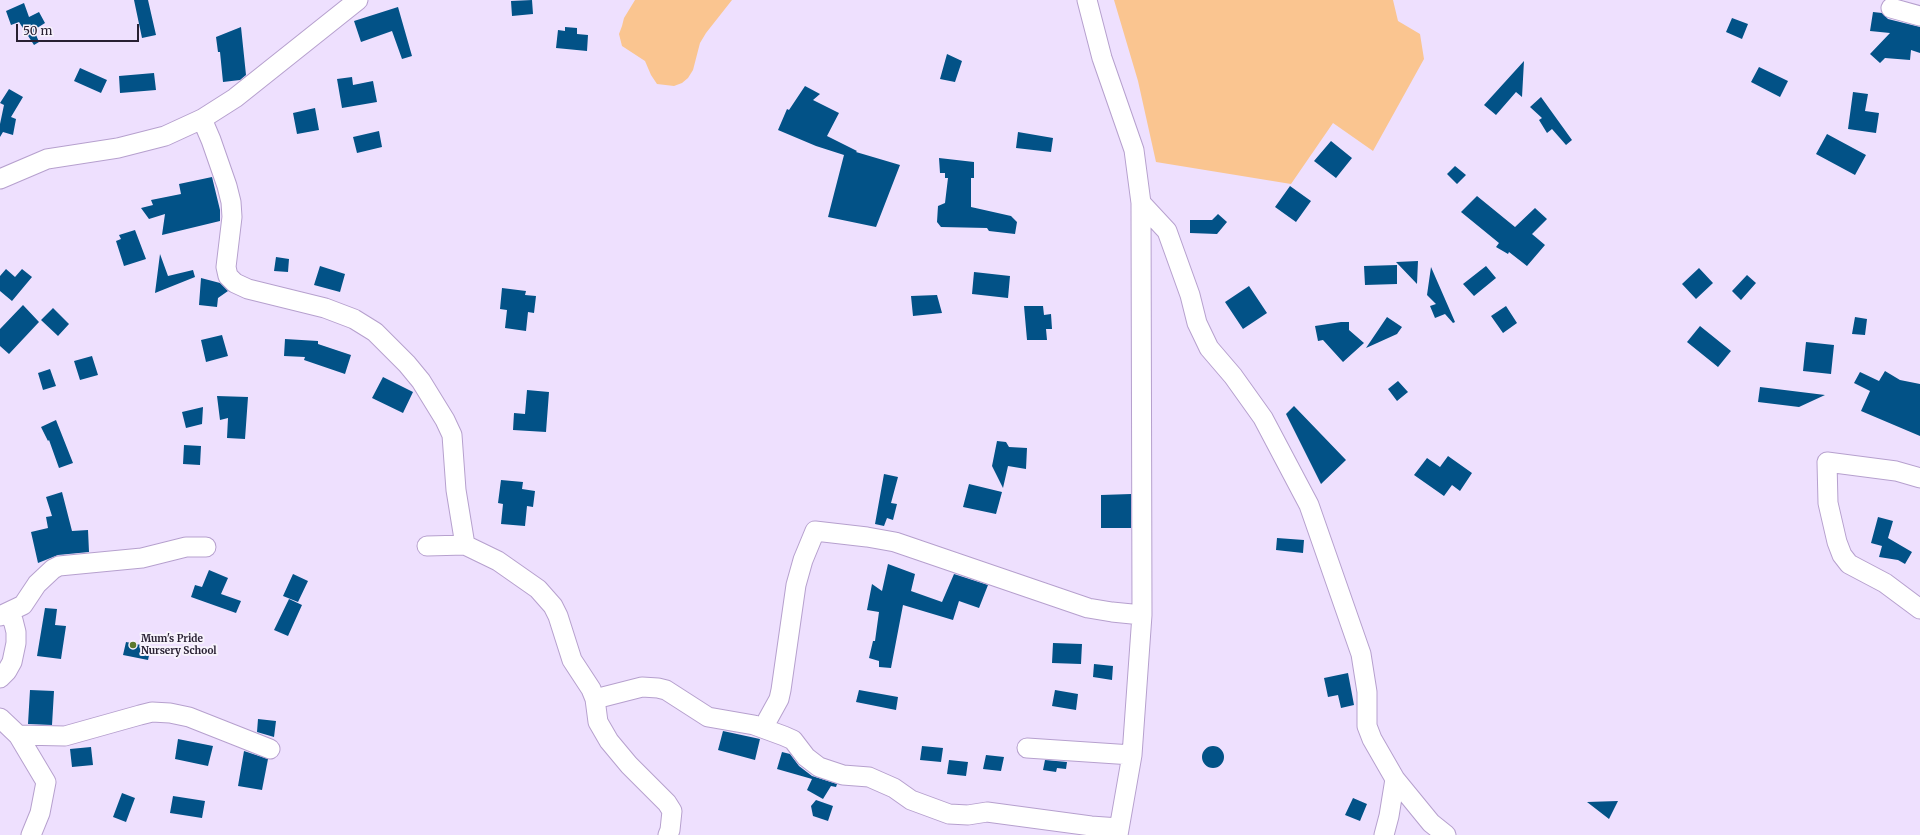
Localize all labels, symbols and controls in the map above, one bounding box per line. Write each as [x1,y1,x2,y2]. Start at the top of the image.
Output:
scale bar [18,16,141,42]
text: 50 m [23,23,52,38]
place label: Mum's Pride Nursery School [141,633,217,656]
marker: Mum's Pride Nursery School [128,640,138,650]

